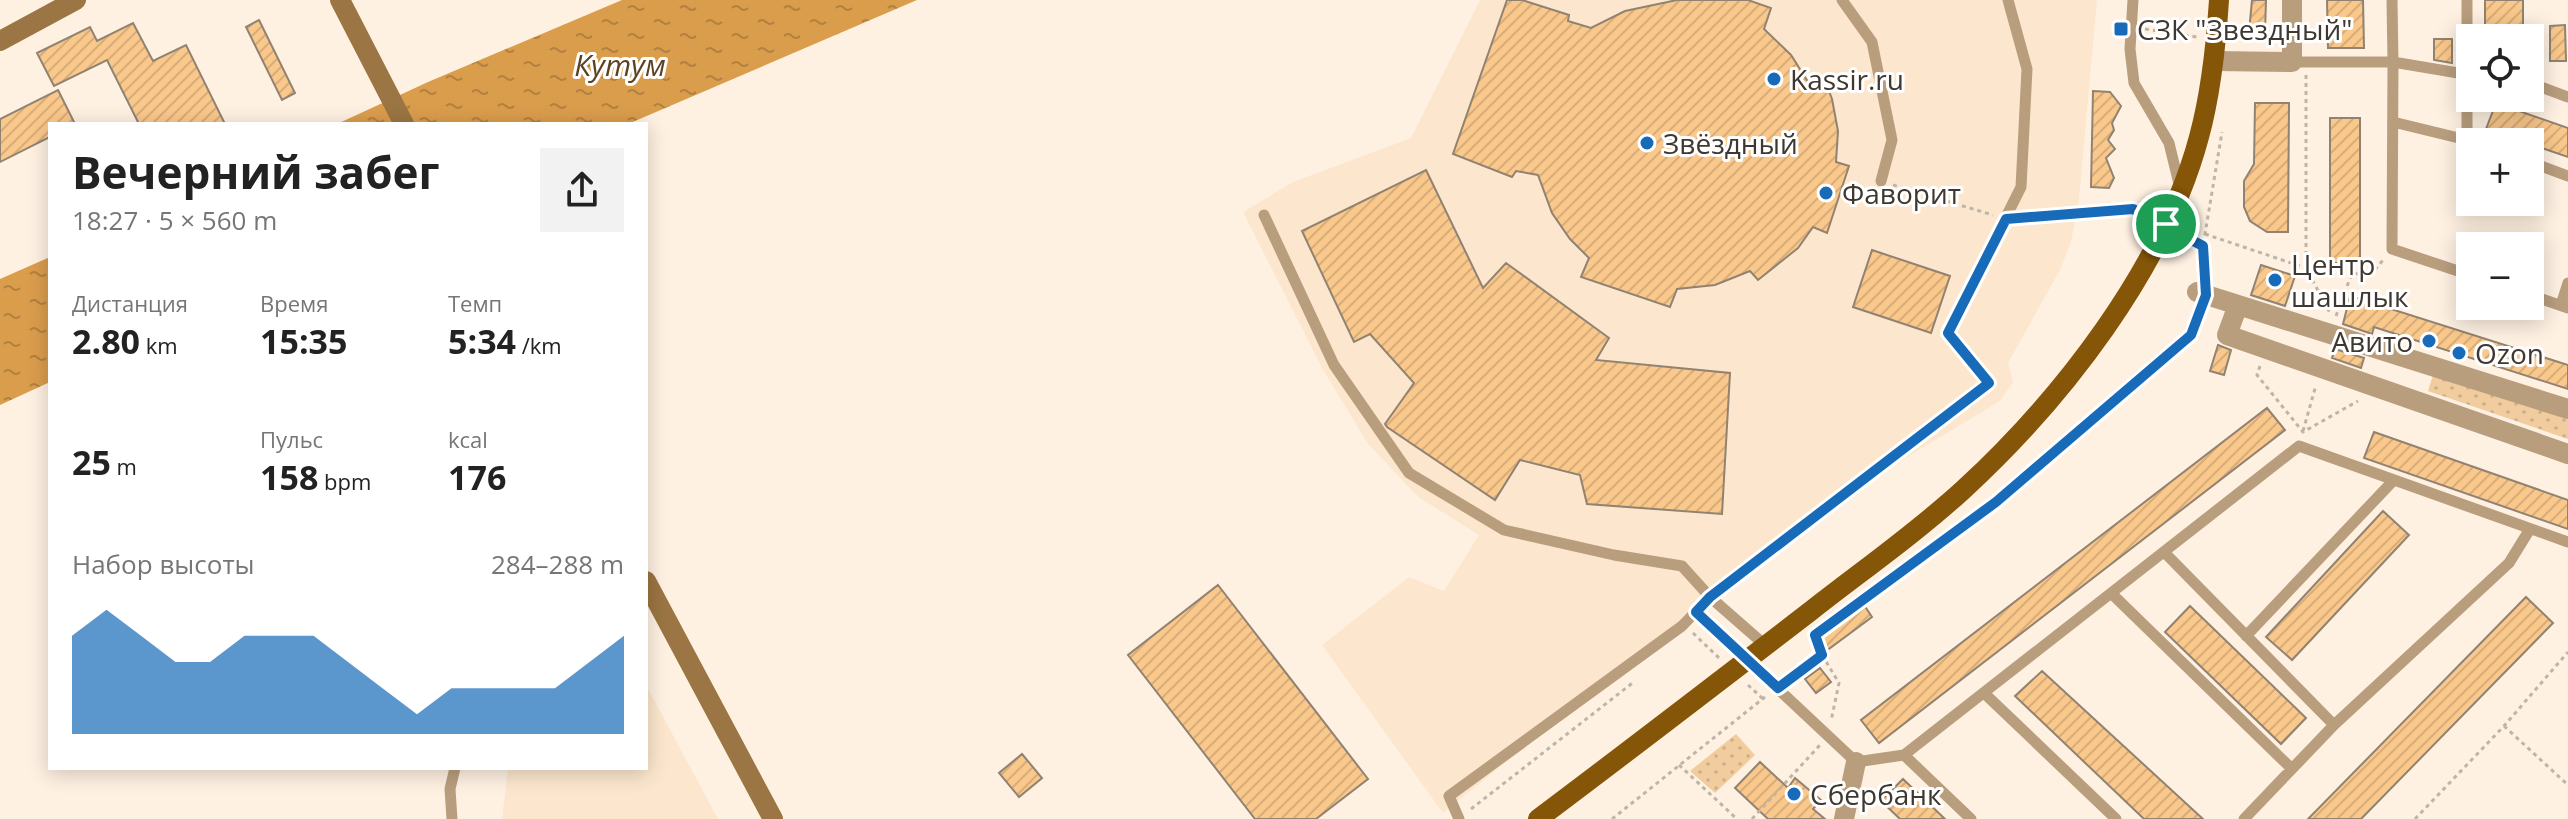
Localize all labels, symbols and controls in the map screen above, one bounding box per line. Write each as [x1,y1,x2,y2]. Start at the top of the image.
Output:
place label: СЗК "Звездный" [2137,10,2352,48]
marker: СЗК "Звездный" [2112,20,2130,38]
map controls [2456,24,2544,320]
button: locate [2456,24,2544,112]
water label: Кутум [574,44,666,85]
place label: Kassir.ru [1790,60,1904,98]
marker: Kassir.ru [1765,70,1783,88]
place label: Звёздный [1663,124,1798,162]
button: + [2456,128,2544,216]
marker: Звёздный [1638,134,1656,152]
text: Вечерний забег [72,142,440,202]
button: share [540,148,624,232]
place label: Фаворит [1842,174,1961,212]
marker: Фаворит [1817,184,1835,202]
pin [2132,190,2200,258]
text: 18:27 · 5 × 560 m [72,202,277,238]
icon: arrive [2144,202,2188,246]
button: − [2456,232,2544,320]
place label: Центр шашлык [2291,245,2409,315]
marker: Центр шашлык [2266,271,2284,289]
text: Дистанция [72,288,188,318]
text: Время [260,288,328,318]
text: Темп [448,288,502,318]
text: 2.80 [72,318,140,364]
text: 15:35 [260,318,347,364]
text: 5:34 [448,318,516,364]
place label: Авито [2331,322,2413,360]
text: km [140,330,178,360]
text: /km [516,330,562,360]
marker: Авито [2420,332,2438,350]
place label: Ozon [2475,334,2544,372]
marker: Ozon [2450,344,2468,362]
text: Пульс [260,424,323,454]
text: kcal [448,424,488,454]
text: 25 [72,439,111,485]
text: m [111,451,137,481]
text: 158 [260,454,318,500]
text: 176 [448,454,506,500]
text: bpm [318,466,371,496]
text: Набор высоты [72,546,255,582]
text: 284–288 m [491,546,624,582]
place label: Сбербанк [1810,775,1942,813]
marker: Сбербанк [1785,785,1803,803]

